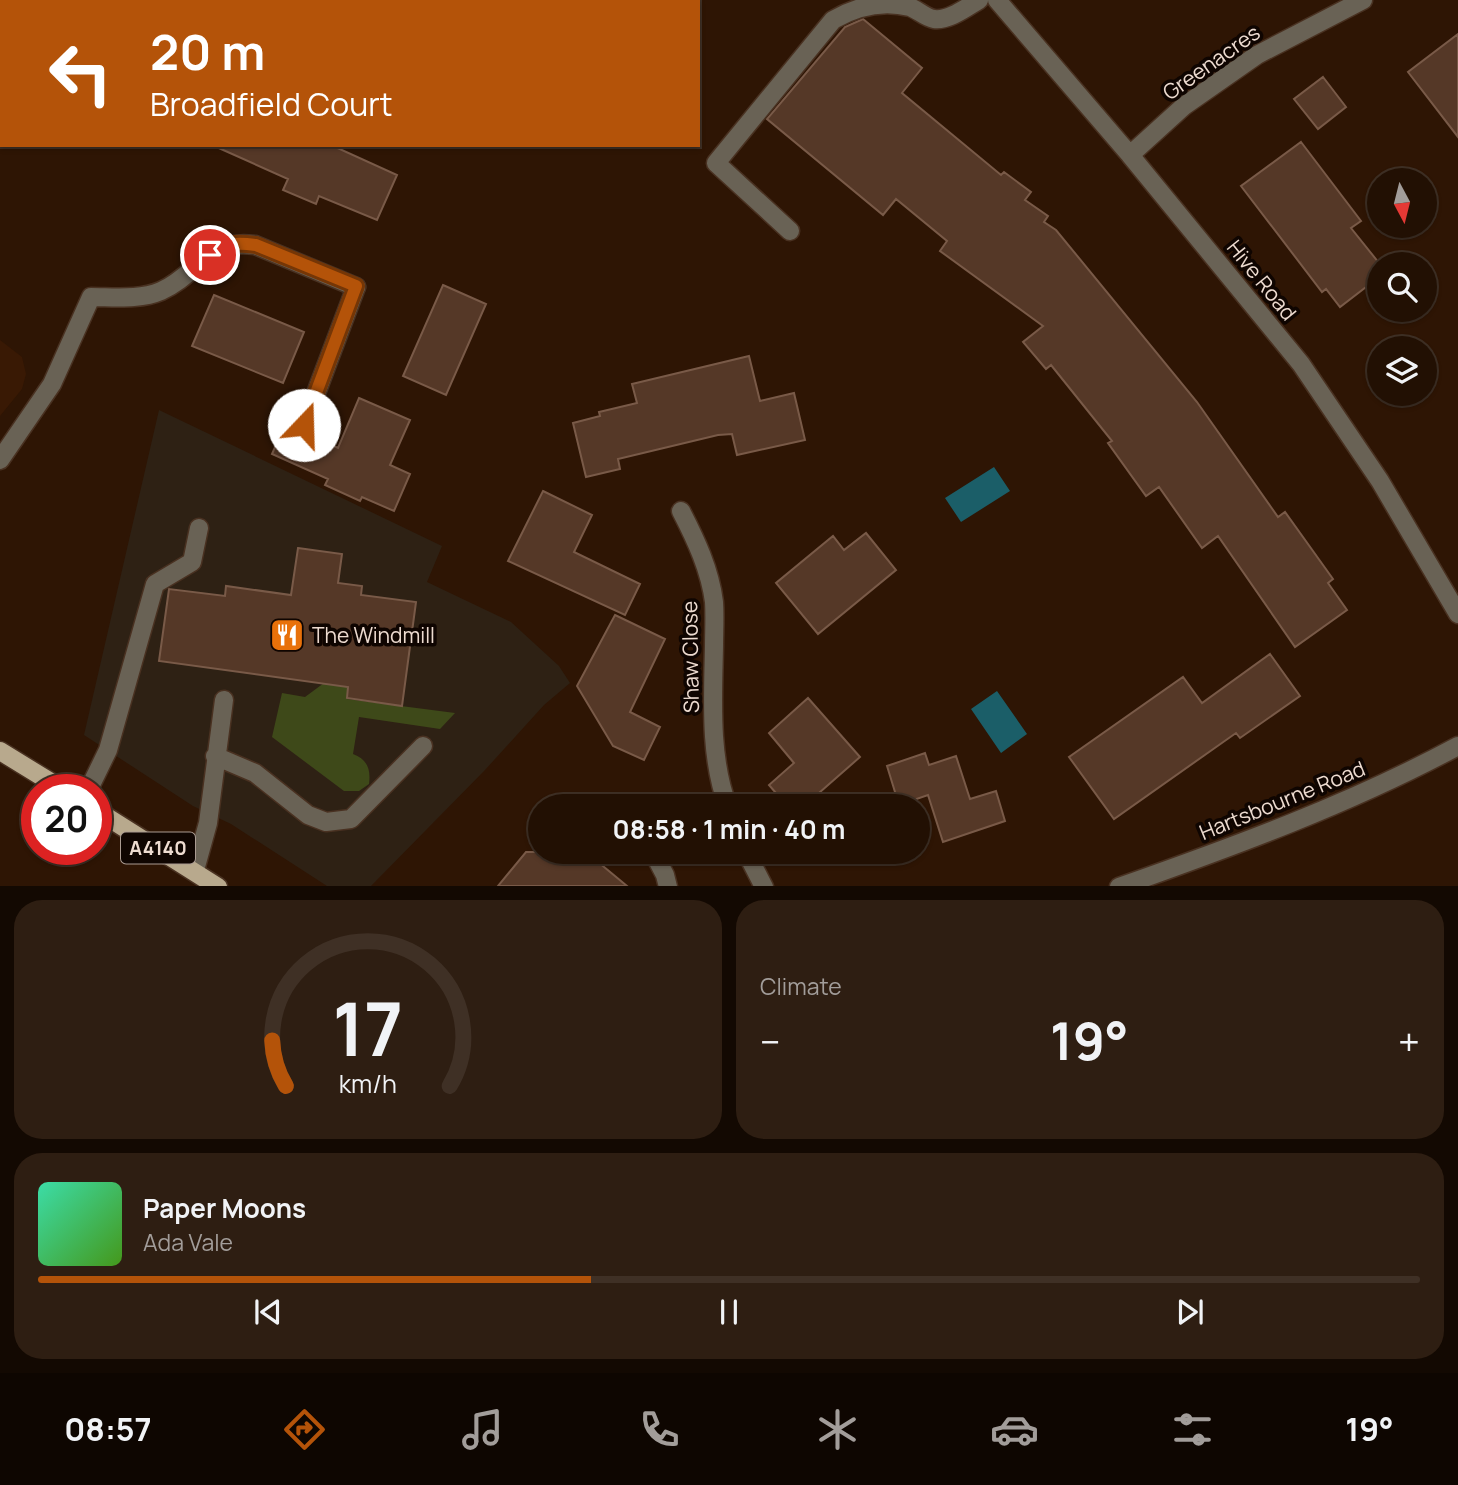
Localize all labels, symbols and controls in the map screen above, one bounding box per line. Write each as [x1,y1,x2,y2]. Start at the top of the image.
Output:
text: 20 m [150,18,265,85]
street label: Greenacres [1157,18,1265,106]
icon: left [35,28,126,119]
text: Broadfield Court [150,82,393,126]
north arrow [1367,168,1437,238]
map controls [1367,168,1437,406]
pin [180,225,240,285]
street label: Hive Road [1221,234,1303,326]
icon: arrive [191,236,229,274]
button: search [1367,252,1437,322]
button: layers [1367,336,1437,406]
position arrow [267,388,341,462]
street label: Shaw Close [675,600,705,714]
restaurant icon: The Windmill [268,616,306,654]
place label: The Windmill [312,621,435,649]
street label: Hartsbourne Road [1195,754,1369,846]
speed limit sign: 20 [21,774,112,865]
text: 08:58 · 1 min · 40 m [613,811,845,847]
road number: A4140 [121,832,195,863]
text: Climate [760,970,842,1002]
text: 17 [333,978,403,1078]
text: 19° [1050,1005,1129,1076]
text: − [760,1015,781,1067]
text: + [1398,1015,1420,1067]
text: km/h [339,1065,397,1100]
text: Paper Moons [143,1190,306,1226]
text: Ada Vale [143,1226,233,1258]
icon: previous [249,1293,287,1331]
icon: pause [710,1293,748,1331]
icon: next [1171,1293,1209,1331]
icon: directions [280,1405,329,1454]
icon: music [458,1405,507,1454]
icon: phone [635,1405,684,1454]
icon: climate [813,1405,862,1454]
icon: car [990,1405,1039,1454]
icon: filters [1168,1405,1217,1454]
text: 08:57 [64,1407,152,1451]
text: 19° [1345,1407,1394,1451]

